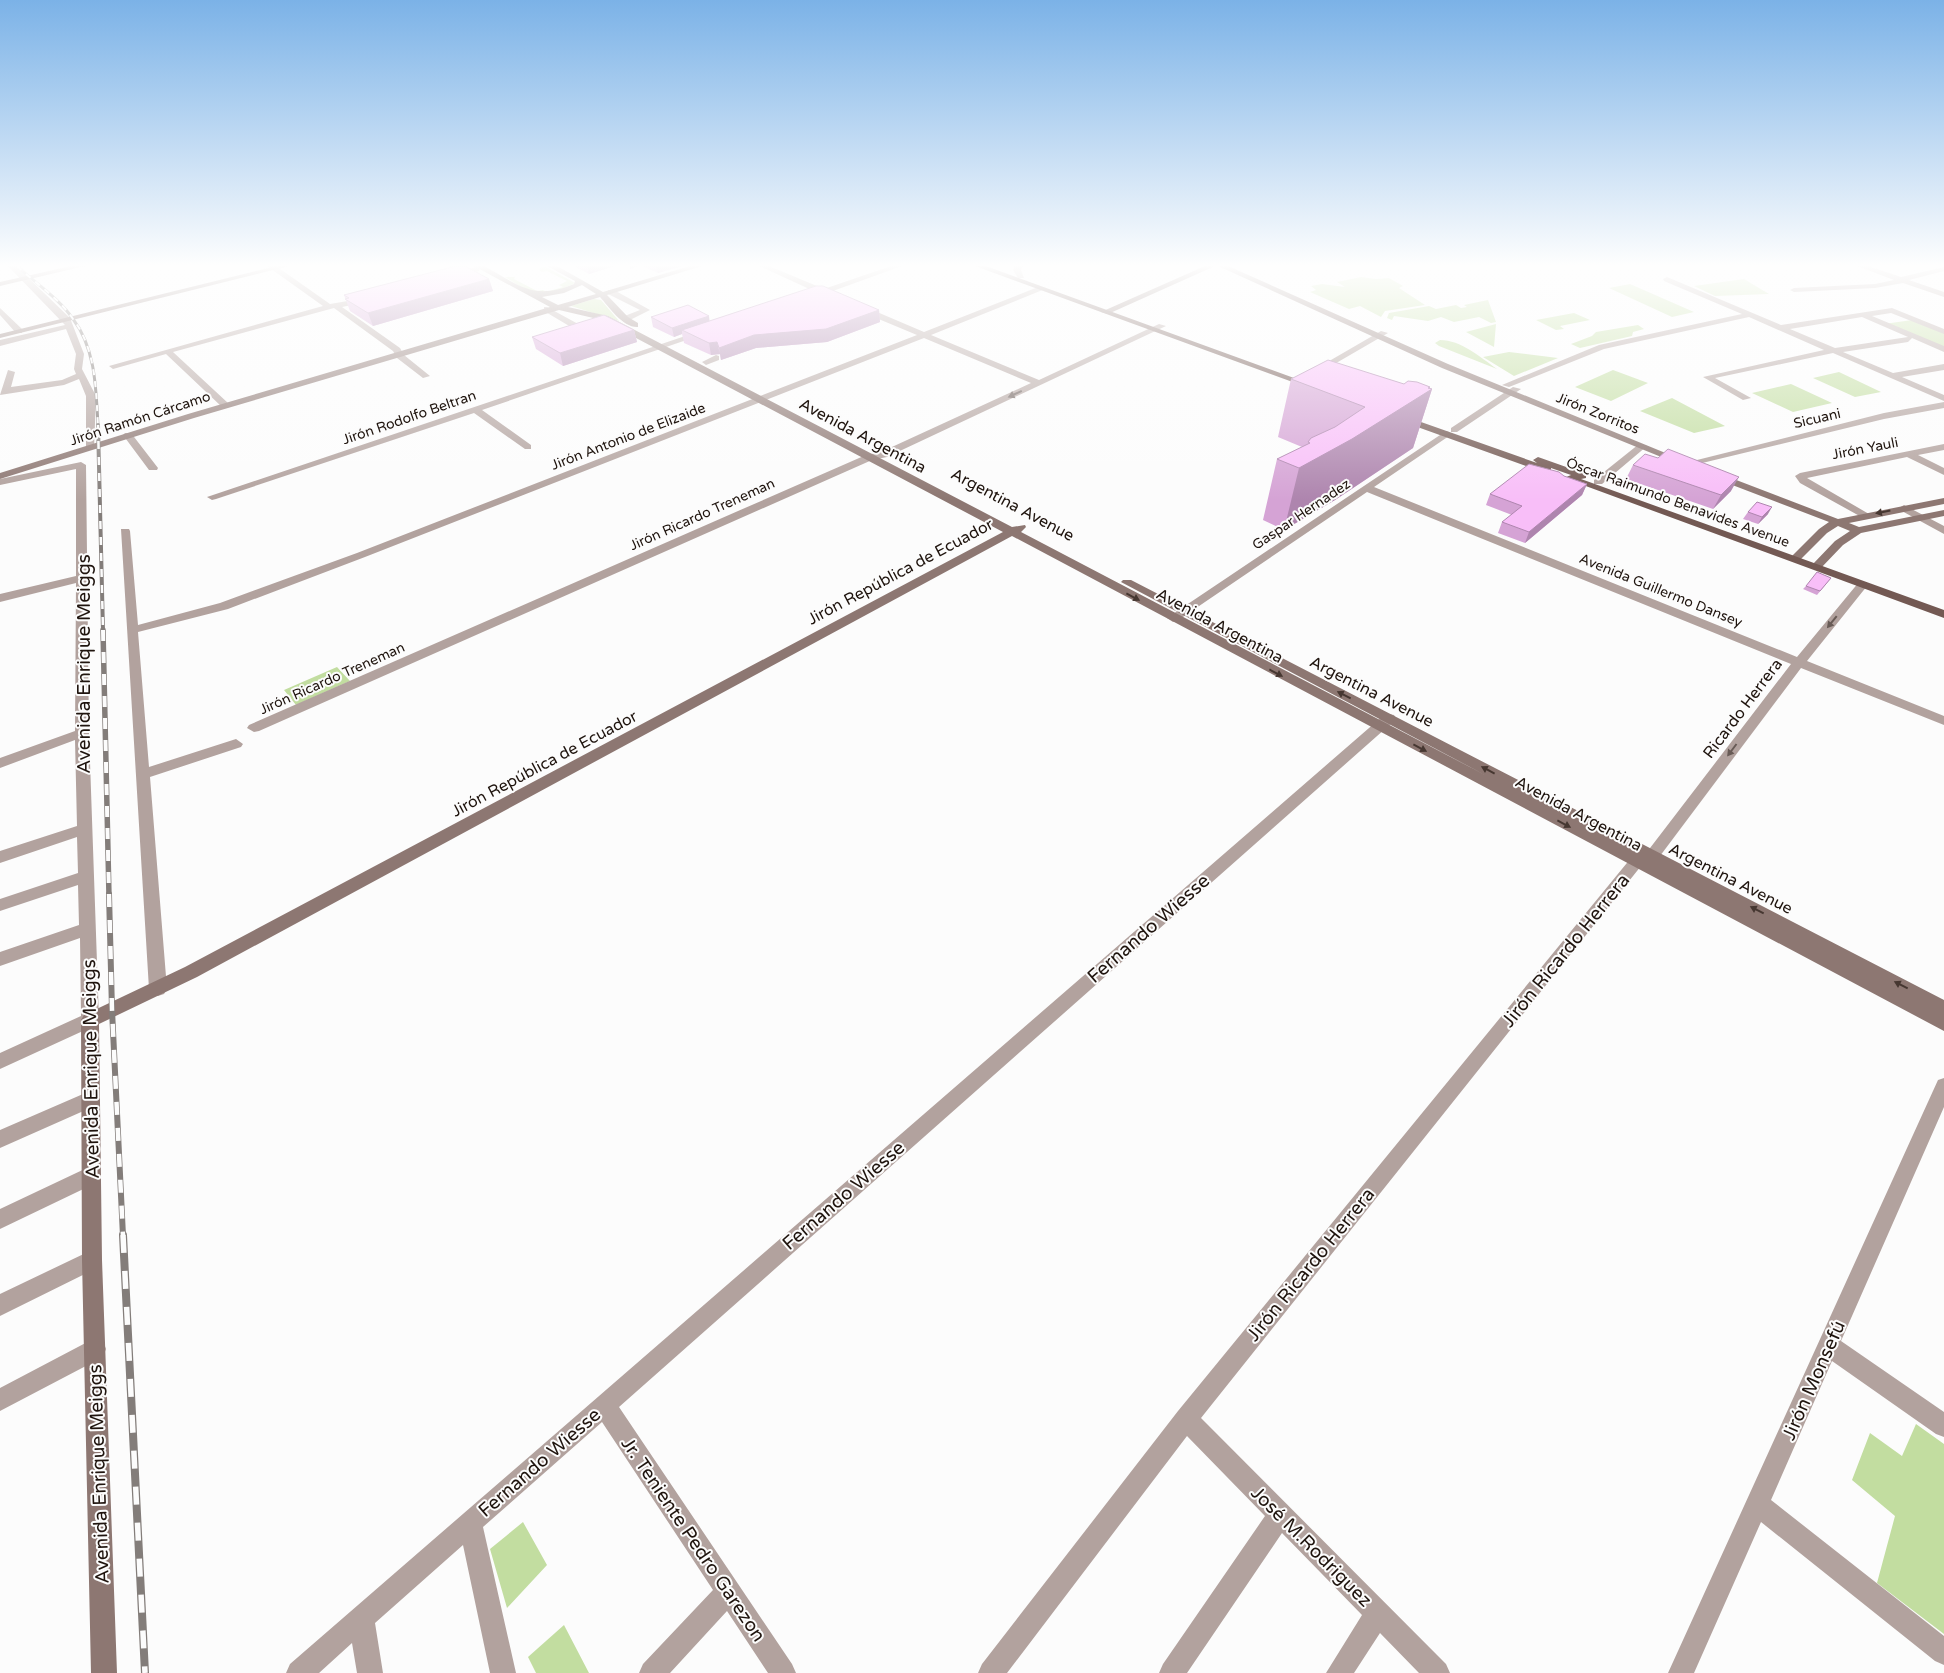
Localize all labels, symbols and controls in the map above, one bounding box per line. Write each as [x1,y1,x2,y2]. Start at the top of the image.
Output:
street label: Jirón Rodolfo Beltran [340,387,478,448]
street label: Jirón Ramón Cárcamo [68,388,213,449]
street label: Jirón Zorritos [1554,389,1642,438]
one-way arrow [1008,391,1022,399]
street label: Avenida Argentina [796,394,929,478]
street label: Jirón Antonio de Elizaide [549,399,708,474]
street label: Sicuani [1792,405,1842,432]
street label: Jirón Yauli [1831,434,1900,463]
street label: Óscar Raimundo Benavides Avenue [1564,454,1792,551]
street label: Argentina Avenue [947,464,1078,546]
street label: Jirón Ricardo Treneman [627,475,777,554]
street label: Gaspar Hernadez [1249,475,1354,554]
one-way arrow [1875,509,1891,517]
street label: Jirón República de Ecuador [804,514,998,629]
street label: Avenida Guillermo Dansey [1577,550,1745,631]
street label: Avenida Enrique Meiggs [73,554,95,774]
street label: Avenida Argentina [1153,584,1286,668]
one-way arrow [1125,593,1140,601]
one-way arrow [1827,615,1838,628]
street label: Jirón Ricardo Treneman [257,639,407,718]
street label: Argentina Avenue [1306,652,1437,732]
street label: Ricardo Herrera [1699,655,1787,762]
one-way arrow [1269,669,1284,677]
one-way arrow [1337,691,1352,699]
street label: Jirón República de Ecuador [448,706,642,821]
one-way arrow [1727,743,1737,757]
one-way arrow [1413,744,1428,752]
one-way arrow [1481,766,1496,774]
street label: Avenida Argentina [1512,772,1645,856]
one-way arrow [1557,820,1571,828]
street label: Argentina Avenue [1665,839,1796,919]
street label: Jirón Ricardo Herrera [1497,869,1634,1032]
street label: Fernando Wiesse [1083,870,1214,988]
one-way arrow [1749,906,1764,914]
street label: Avenida Enrique Meiggs [78,959,104,1179]
one-way arrow [1894,981,1908,989]
street label: Fernando Wiesse [778,1137,909,1255]
street label: Jirón Ricardo Herrera [1242,1183,1379,1346]
street label: Jirón Monsefú [1778,1317,1850,1444]
street label: Avenida Enrique Meiggs [84,1364,114,1584]
street label: Fernando Wiesse [474,1404,605,1522]
street label: Jr. Teniente Pedro Garezon [616,1433,770,1646]
street label: José M.Rodriguez [1246,1482,1376,1612]

